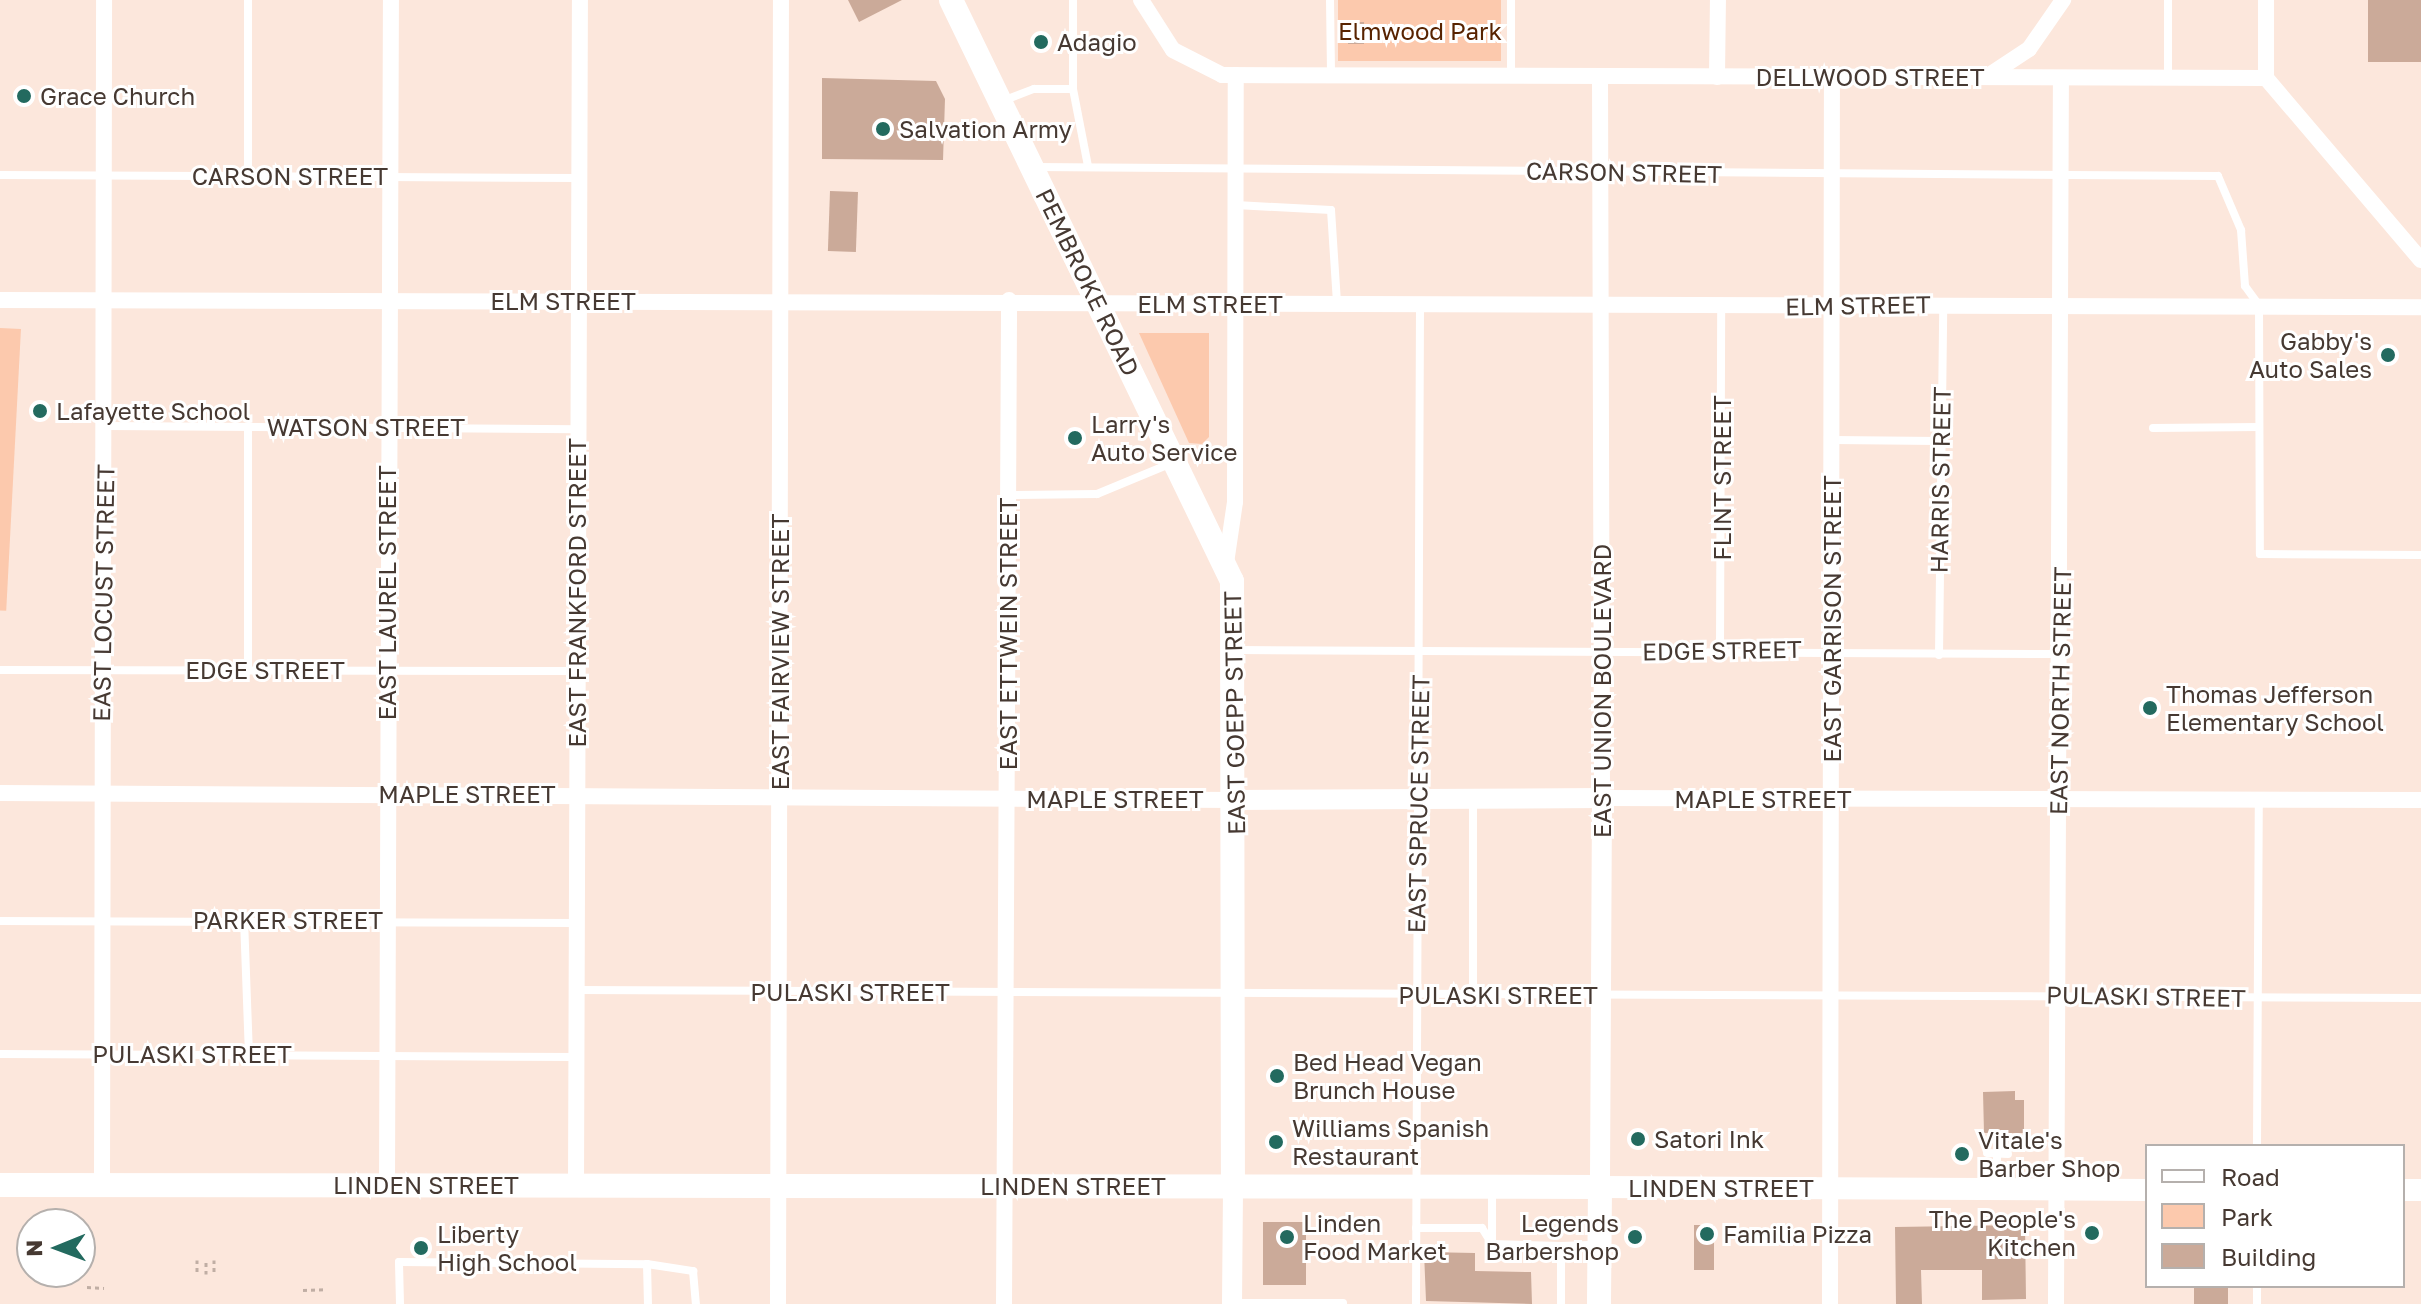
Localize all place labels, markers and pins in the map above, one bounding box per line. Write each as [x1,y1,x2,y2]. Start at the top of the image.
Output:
place label: Adagio [1057,28,1137,56]
marker: Adagio [1032,33,1050,51]
place label: Grace Church [40,82,195,110]
marker: Grace Church [15,87,33,105]
place label: Salvation Army [899,115,1072,143]
marker: Salvation Army [874,120,892,138]
place label: Gabby's Auto Sales [2249,327,2372,383]
marker: Gabby's Auto Sales [2379,346,2397,364]
place label: Lafayette School [56,397,250,425]
marker: Lafayette School [31,402,49,420]
place label: Larry's Auto Service [1091,410,1237,466]
marker: Larry's Auto Service [1066,429,1084,447]
place label: Thomas Jefferson Elementary School [2166,680,2384,736]
marker: Thomas Jefferson Elementary School [2141,699,2159,717]
place label: Bed Head Vegan Brunch House [1293,1048,1482,1104]
marker: Bed Head Vegan Brunch House [1268,1067,1286,1085]
place label: Williams Spanish Restaurant [1292,1114,1489,1170]
place label: Satori Ink [1654,1125,1764,1153]
place label: Vitale's Barber Shop [1978,1126,2120,1182]
marker: Satori Ink [1629,1130,1647,1148]
marker: Williams Spanish Restaurant [1267,1133,1285,1151]
marker: Vitale's Barber Shop [1953,1145,1971,1163]
place label: The People's Kitchen [1929,1205,2076,1261]
place label: Linden Food Market [1303,1209,1447,1265]
place label: Legends Barbershop [1485,1209,1619,1265]
place label: Liberty High School [437,1220,577,1276]
place label: Familia Pizza [1723,1220,1872,1248]
marker: The People's Kitchen [2083,1224,2101,1242]
marker: Familia Pizza [1698,1225,1716,1243]
marker: Linden Food Market [1278,1228,1296,1246]
marker: Legends Barbershop [1626,1228,1644,1246]
marker: Liberty High School [412,1239,430,1257]

